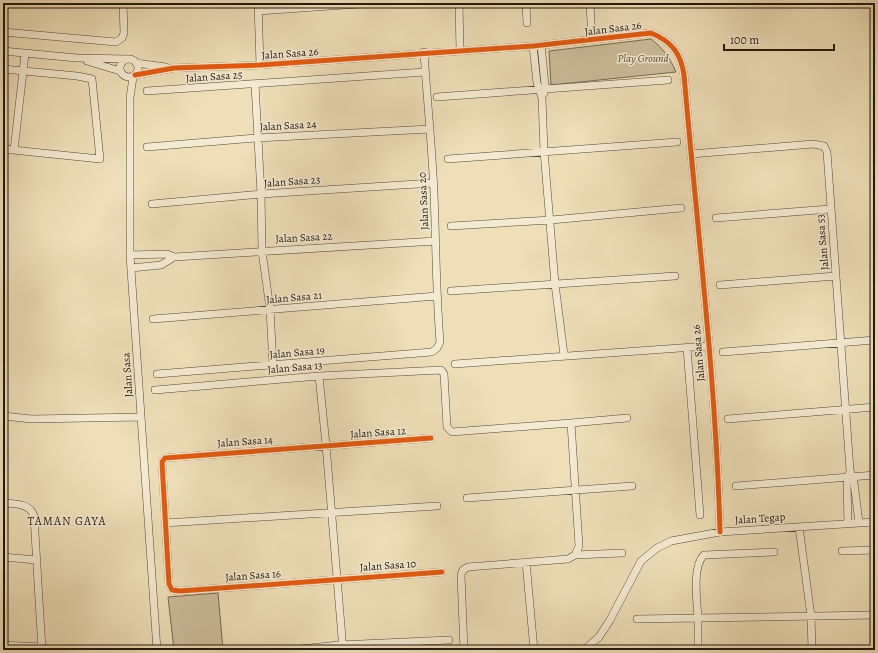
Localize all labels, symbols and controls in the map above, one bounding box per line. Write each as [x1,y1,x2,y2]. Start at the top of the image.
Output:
street label: Jalan Sasa 26 [584,18,642,39]
scale bar [724,26,834,52]
text: 100 m [730,32,759,48]
street label: Jalan Sasa 26 [261,44,319,63]
park label: Play Ground [617,51,669,66]
street label: Jalan Sasa 25 [185,67,243,86]
street label: Jalan Sasa 24 [259,117,317,134]
street label: Jalan Sasa 23 [263,172,321,191]
street label: Jalan Sasa 20 [414,172,433,230]
street label: Jalan Sasa 53 [813,213,832,271]
street label: Jalan Sasa 22 [275,229,333,246]
street label: Jalan Sasa 21 [266,288,323,307]
street label: Jalan Sasa 26 [689,324,708,382]
street label: Jalan Sasa 19 [269,343,325,362]
street label: Jalan Sasa [118,351,137,398]
street label: Jalan Sasa 13 [267,358,323,377]
street label: Jalan Sasa 12 [350,423,406,442]
street label: Jalan Sasa 14 [217,432,273,451]
street label: Jalan Tegap [734,509,786,528]
district label: TAMAN GAYA [28,513,106,529]
street label: Jalan Sasa 10 [359,556,417,575]
street label: Jalan Sasa 16 [225,566,281,585]

